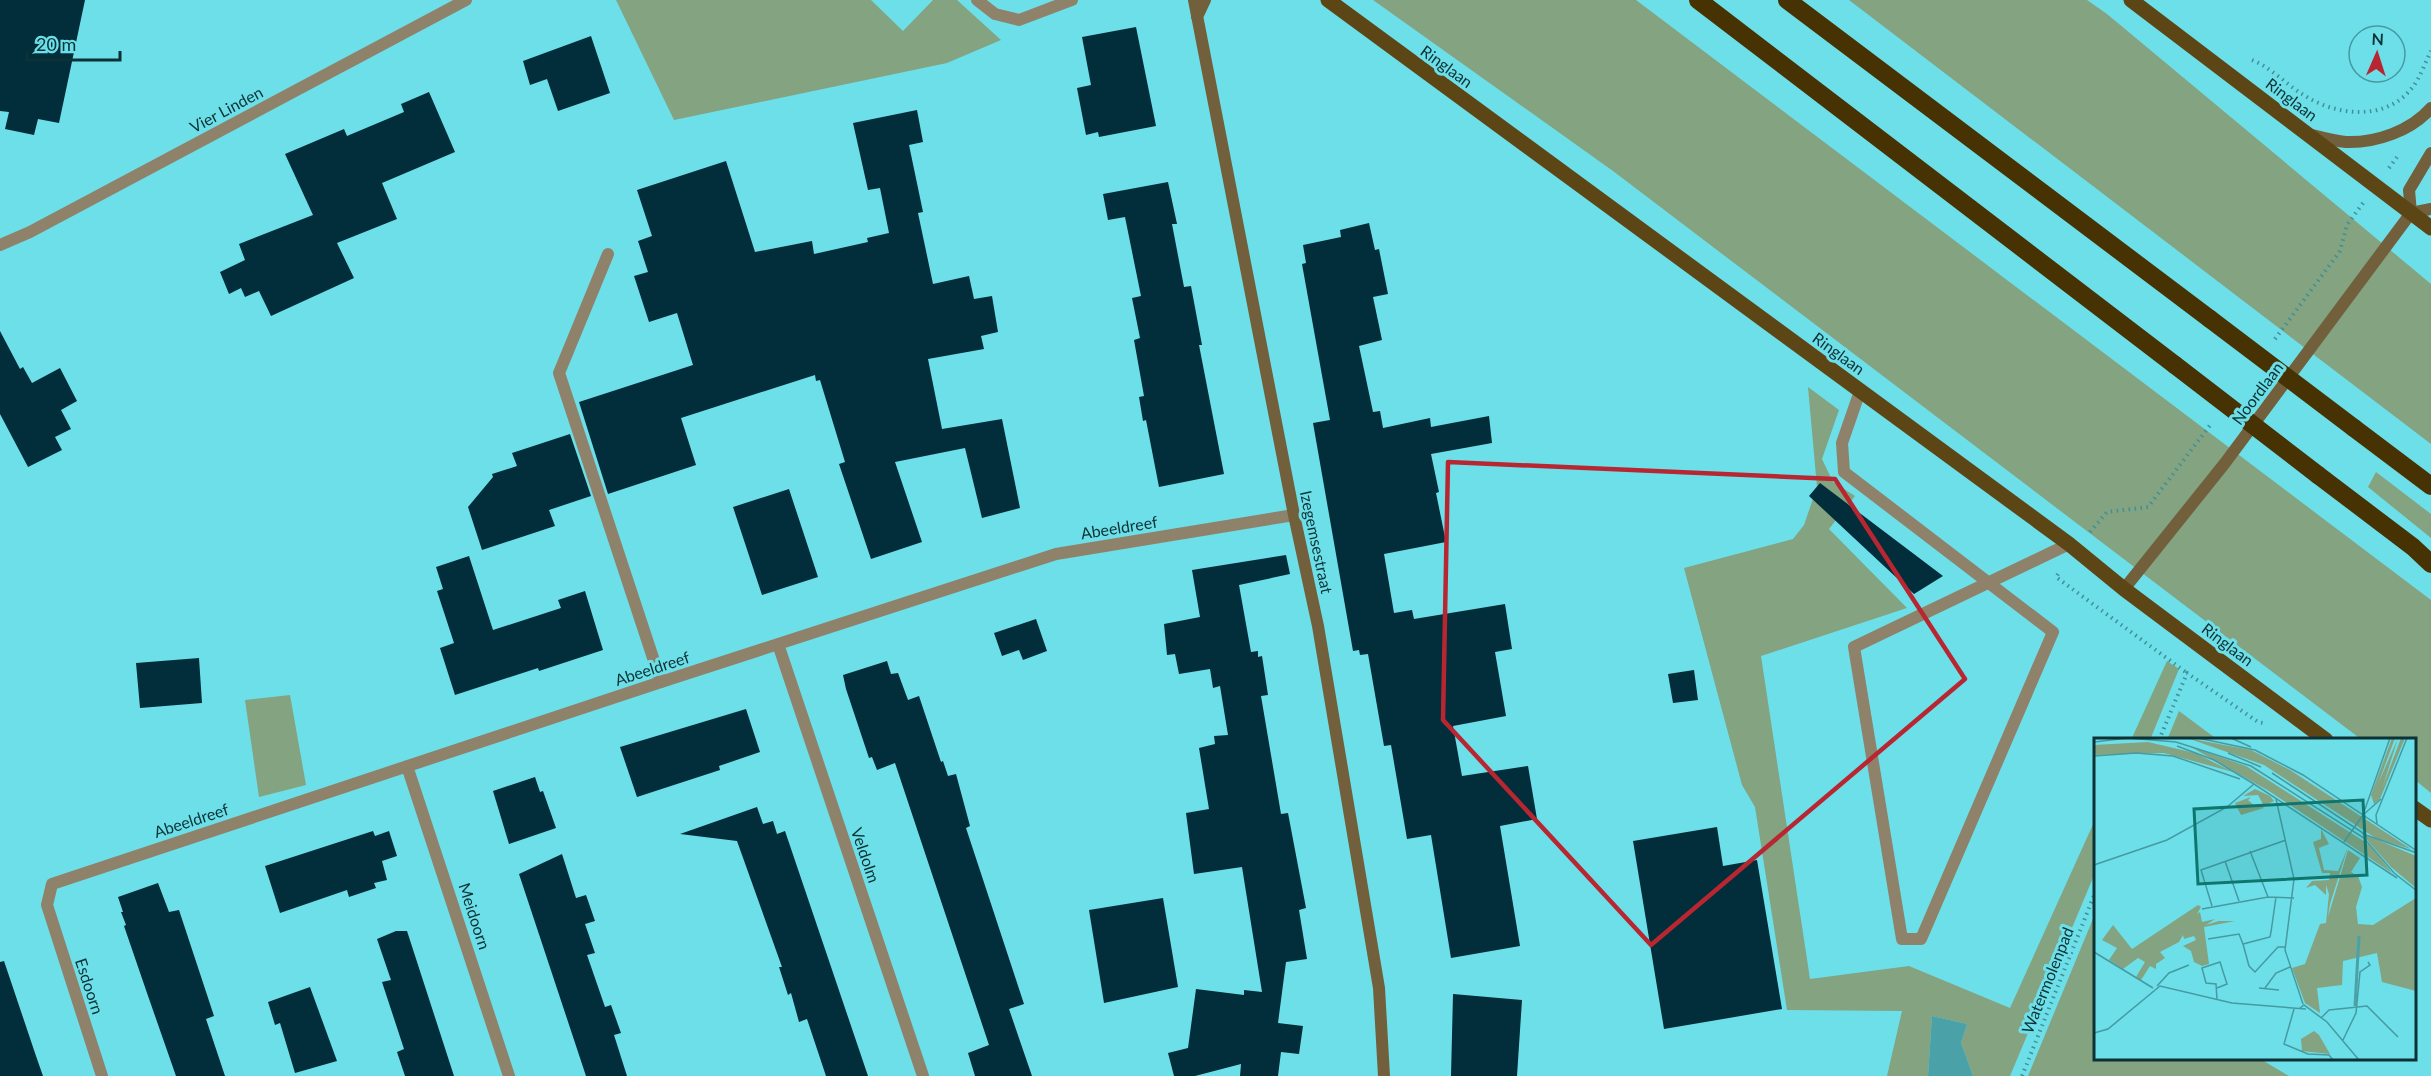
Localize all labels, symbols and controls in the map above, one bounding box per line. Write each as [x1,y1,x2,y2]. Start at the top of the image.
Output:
scale bar [27,24,120,62]
north arrow [2347,24,2407,84]
text: N [2371,29,2384,48]
text: 20 m [36,33,76,55]
street label: Ringlaan [1417,41,1477,91]
street label: Ringlaan [2262,73,2322,125]
street label: Vier Linden [186,82,266,136]
street label: Ringlaan [1809,328,1869,378]
street label: Noordlaan [2227,358,2287,428]
street label: Izegemsestraat [1297,489,1337,596]
street label: Abeeldreef [1079,512,1159,542]
street label: Ringlaan [2198,618,2258,670]
street label: Abeeldreef [612,647,692,689]
inset map [2094,738,2416,1061]
street label: Abeeldreef [151,799,231,841]
street label: Veldolm [848,825,884,885]
street label: Meidoorn [455,880,495,952]
street label: Watermolenpad [2017,924,2077,1036]
street label: Esdoorn [72,956,108,1016]

